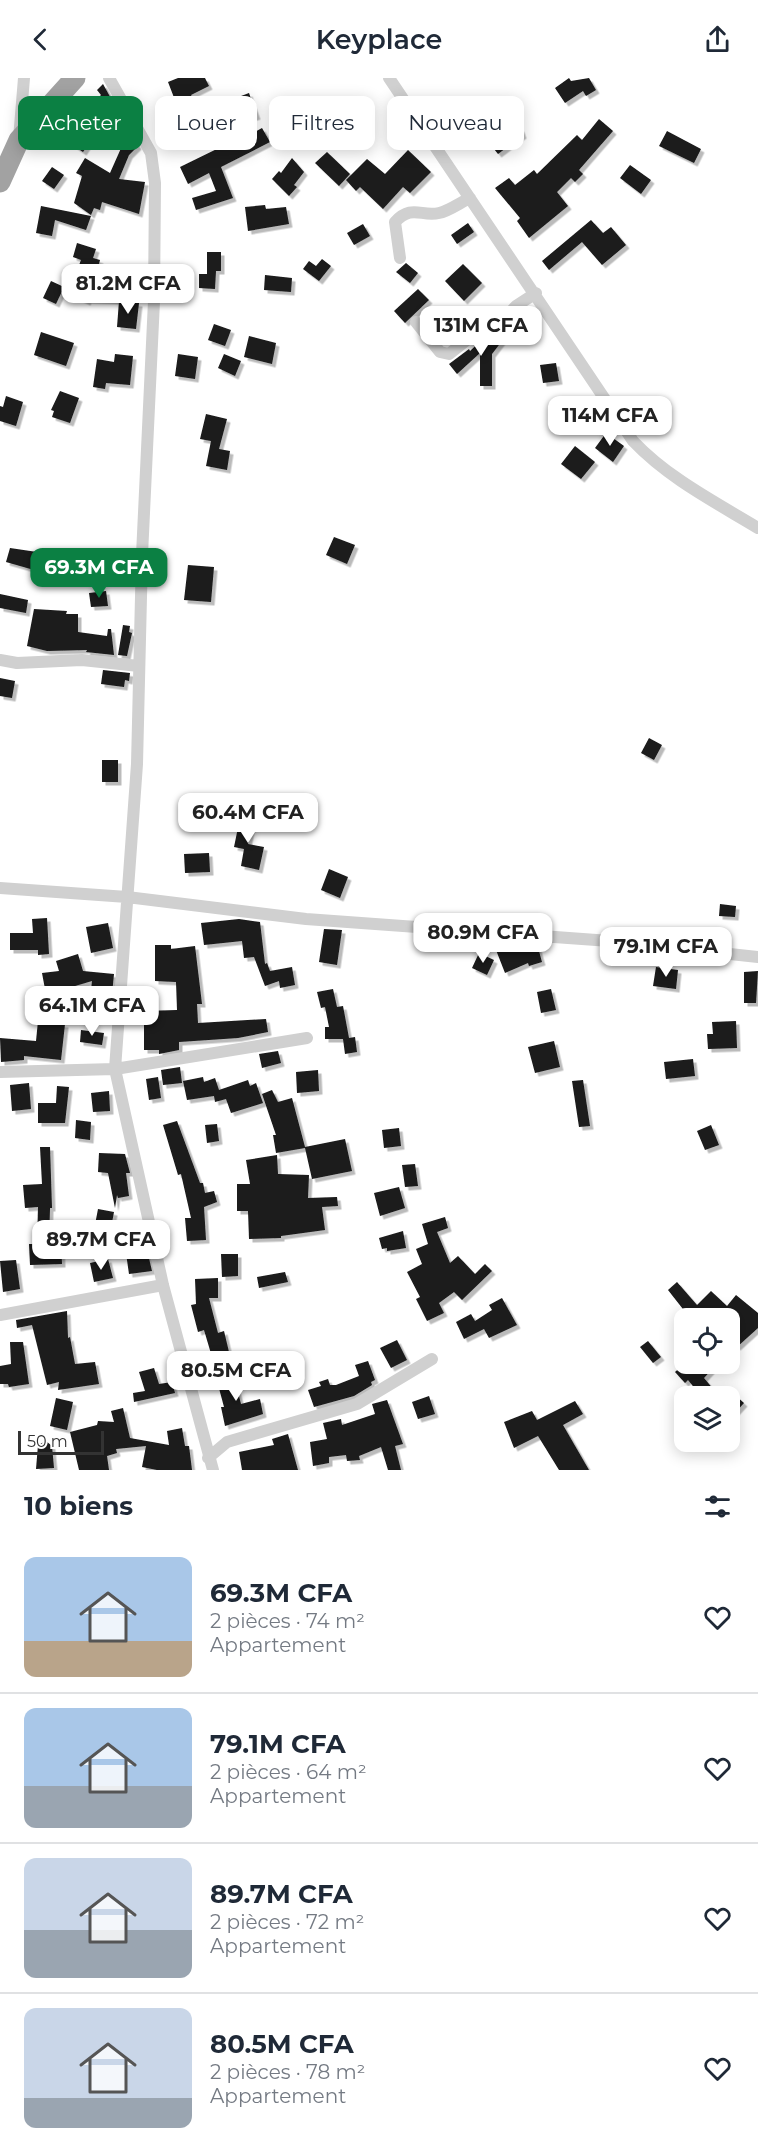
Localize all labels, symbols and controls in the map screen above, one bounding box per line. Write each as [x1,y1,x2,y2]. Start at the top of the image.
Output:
icon: back [24,23,57,56]
text: Keyplace [316,23,442,56]
icon: share [701,23,734,56]
chip: Acheter [18,96,143,150]
chip: Louer [155,96,257,150]
chip: Filtres [269,96,375,150]
chip: Nouveau [387,96,524,150]
pin: 81.2M CFA [59,264,197,315]
text: 81.2M CFA [75,271,181,295]
pin: 131M CFA [419,306,543,357]
text: 131M CFA [434,313,528,337]
pin: 114M CFA [548,396,672,447]
text: 114M CFA [562,403,658,427]
pin: 69.3M CFA [30,548,168,599]
text: 69.3M CFA [44,555,154,579]
pin: 60.4M CFA [179,793,317,844]
text: 60.4M CFA [192,800,304,824]
pin: 80.9M CFA [414,913,552,964]
text: 80.9M CFA [427,920,539,944]
pin: 79.1M CFA [597,927,735,978]
text: 79.1M CFA [614,934,718,958]
pin: 64.1M CFA [23,986,161,1037]
text: 64.1M CFA [39,993,145,1017]
pin: 89.7M CFA [32,1220,170,1271]
text: 89.7M CFA [46,1227,156,1251]
map controls [674,1308,740,1452]
button: locate [674,1308,740,1374]
pin: 80.5M CFA [167,1351,305,1402]
text: 80.5M CFA [181,1358,291,1382]
button: layers [674,1386,740,1452]
scale bar [18,1428,104,1456]
text: 50 m [27,1432,68,1451]
text: 10 biens [24,1490,133,1522]
icon: filters [701,1490,734,1523]
text: 69.3M CFA [210,1577,352,1609]
icon: home [72,1581,144,1653]
icon: heart [701,1601,734,1634]
text: 2 pièces · 74 m² [210,1609,365,1633]
text: Appartement [210,1633,346,1657]
text: 79.1M CFA [210,1728,346,1760]
icon: home [72,1732,144,1804]
icon: heart [701,1752,734,1785]
text: 2 pièces · 64 m² [210,1760,367,1784]
text: Appartement [210,1784,346,1808]
text: 89.7M CFA [210,1878,353,1910]
icon: home [72,1882,144,1954]
icon: heart [701,1902,734,1935]
text: 2 pièces · 72 m² [210,1910,364,1934]
text: Appartement [210,1934,346,1958]
text: 80.5M CFA [210,2028,354,2060]
icon: home [72,2032,144,2104]
icon: heart [701,2052,734,2085]
text: 2 pièces · 78 m² [210,2060,365,2084]
text: Appartement [210,2084,346,2108]

